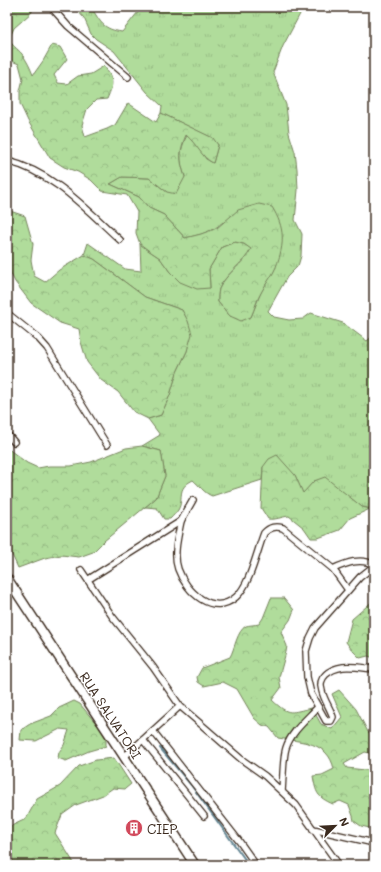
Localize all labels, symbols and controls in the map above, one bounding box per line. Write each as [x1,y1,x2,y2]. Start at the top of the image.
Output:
street label: RUA SALVATORI [77,668,146,762]
north arrow [315,806,355,846]
text: N [336,815,353,829]
building icon: CIEP [124,818,144,838]
place label: CIEP [147,820,177,837]

